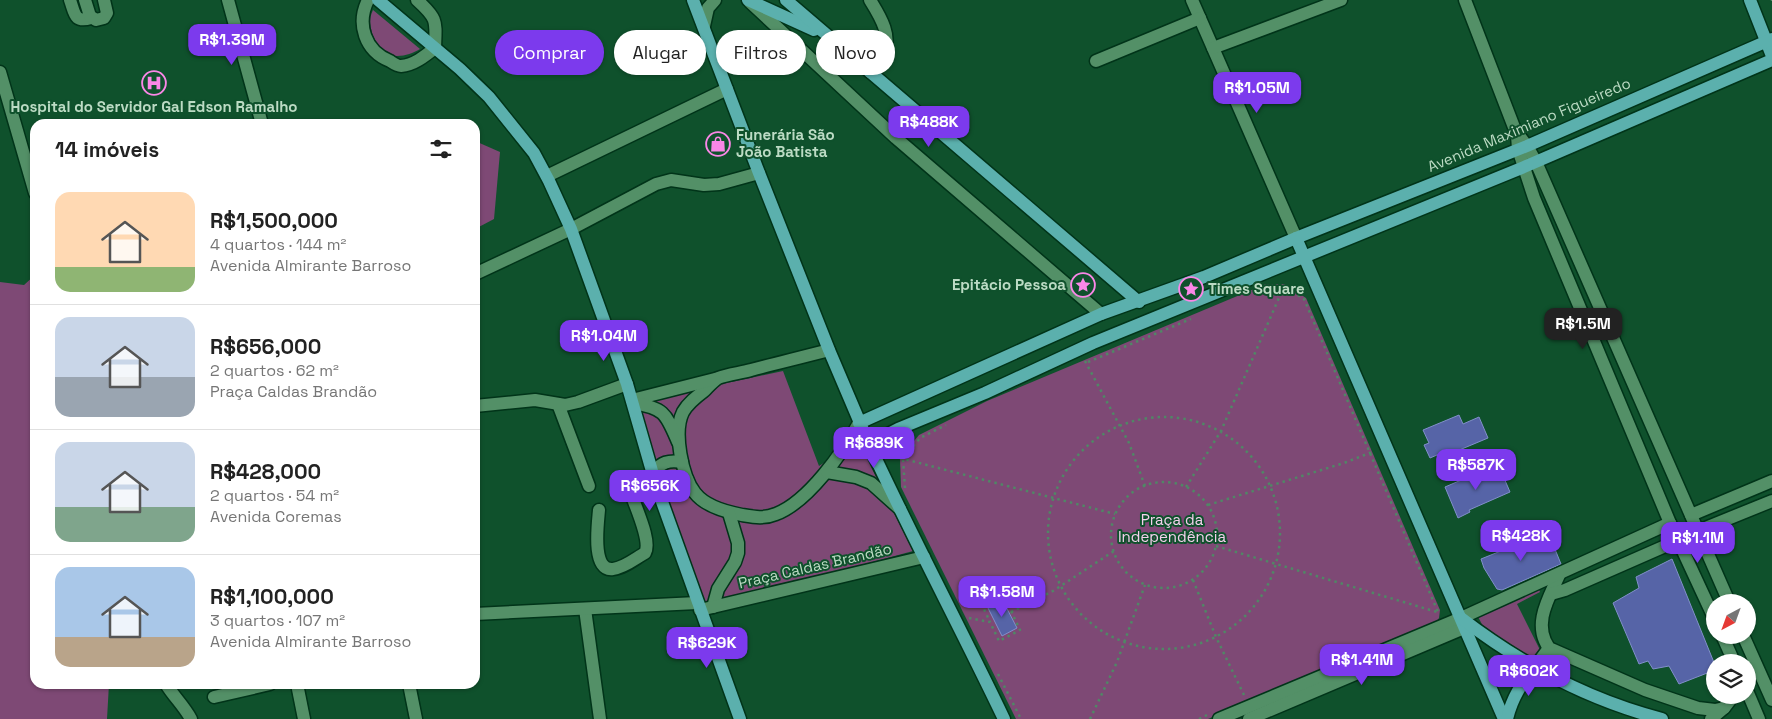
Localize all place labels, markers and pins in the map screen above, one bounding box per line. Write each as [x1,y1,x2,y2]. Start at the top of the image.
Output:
pin: R$1.39M [186,23,278,66]
hospital icon: Hospital do Servidor Gal Edson Ramalho [141,70,167,96]
pin: R$1.05M [1211,72,1303,114]
place label: Hospital do Servidor Gal Edson Ramalho [10,97,298,116]
pin: R$488K [888,106,970,148]
place label: Funerária São João Batista [736,125,835,161]
shop icon: Funerária São João Batista [705,131,731,157]
place icon: Epitácio Pessoa [1070,272,1096,298]
place label: Epitácio Pessoa [952,275,1066,294]
place icon: Times Square [1178,276,1204,302]
place label: Times Square [1208,279,1305,298]
pin: R$1.5M [1542,308,1624,350]
pin: R$1.04M [558,320,650,362]
pin: R$689K [833,426,915,469]
pin: R$587K [1435,448,1517,491]
pin: R$656K [609,470,691,512]
pin: R$428K [1480,520,1562,562]
pin: R$1.1M [1657,522,1739,564]
pin: R$1.58M [956,576,1048,618]
pin: R$629K [666,626,748,669]
pin: R$1.41M [1316,644,1408,686]
pin: R$602K [1488,654,1570,697]

